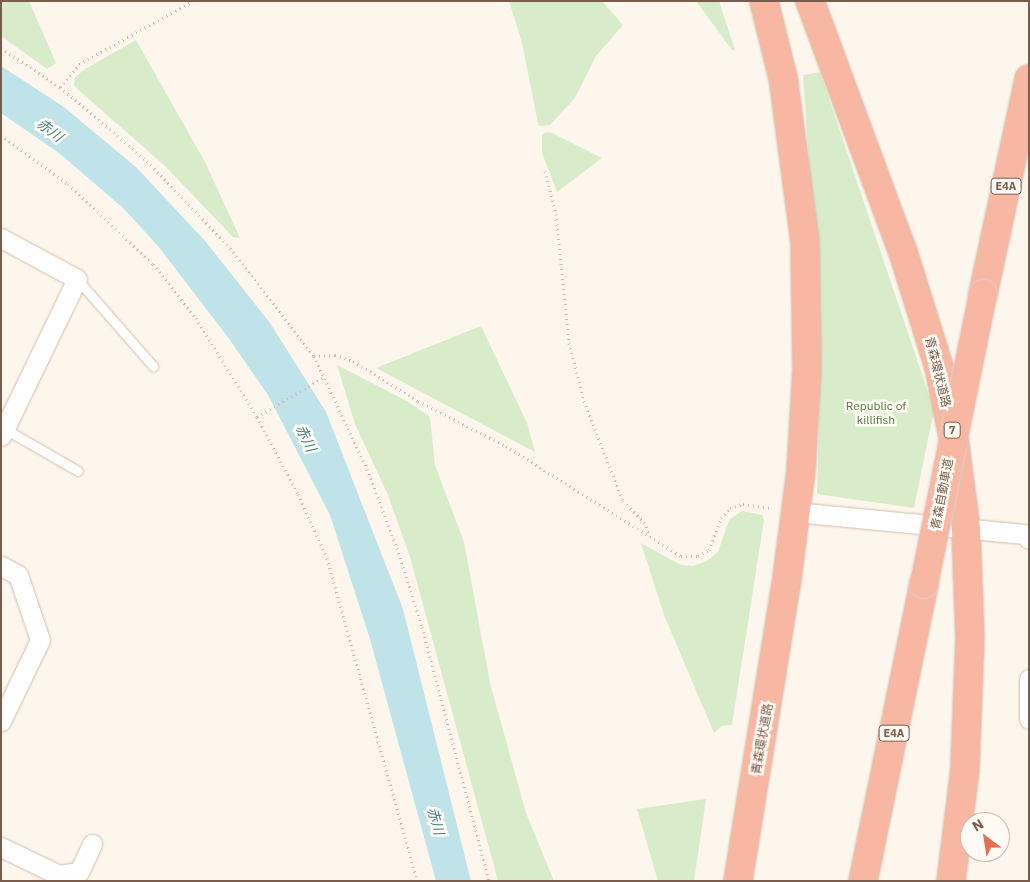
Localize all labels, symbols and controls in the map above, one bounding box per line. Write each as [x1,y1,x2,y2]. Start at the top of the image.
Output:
water label: 赤川 [34,115,66,145]
road number: E4A [990,178,1022,195]
street label: 青森環状道路 [922,335,954,409]
park label: Republic of killifish [846,399,906,427]
water label: 赤川 [292,422,320,454]
road number: 7 [943,422,961,438]
street label: 青森自動車道 [928,457,956,531]
street label: 青森環状道路 [749,702,775,776]
road number: E4A [878,724,910,741]
water label: 赤川 [424,805,448,837]
north arrow [960,812,1010,862]
text: N [969,815,987,835]

